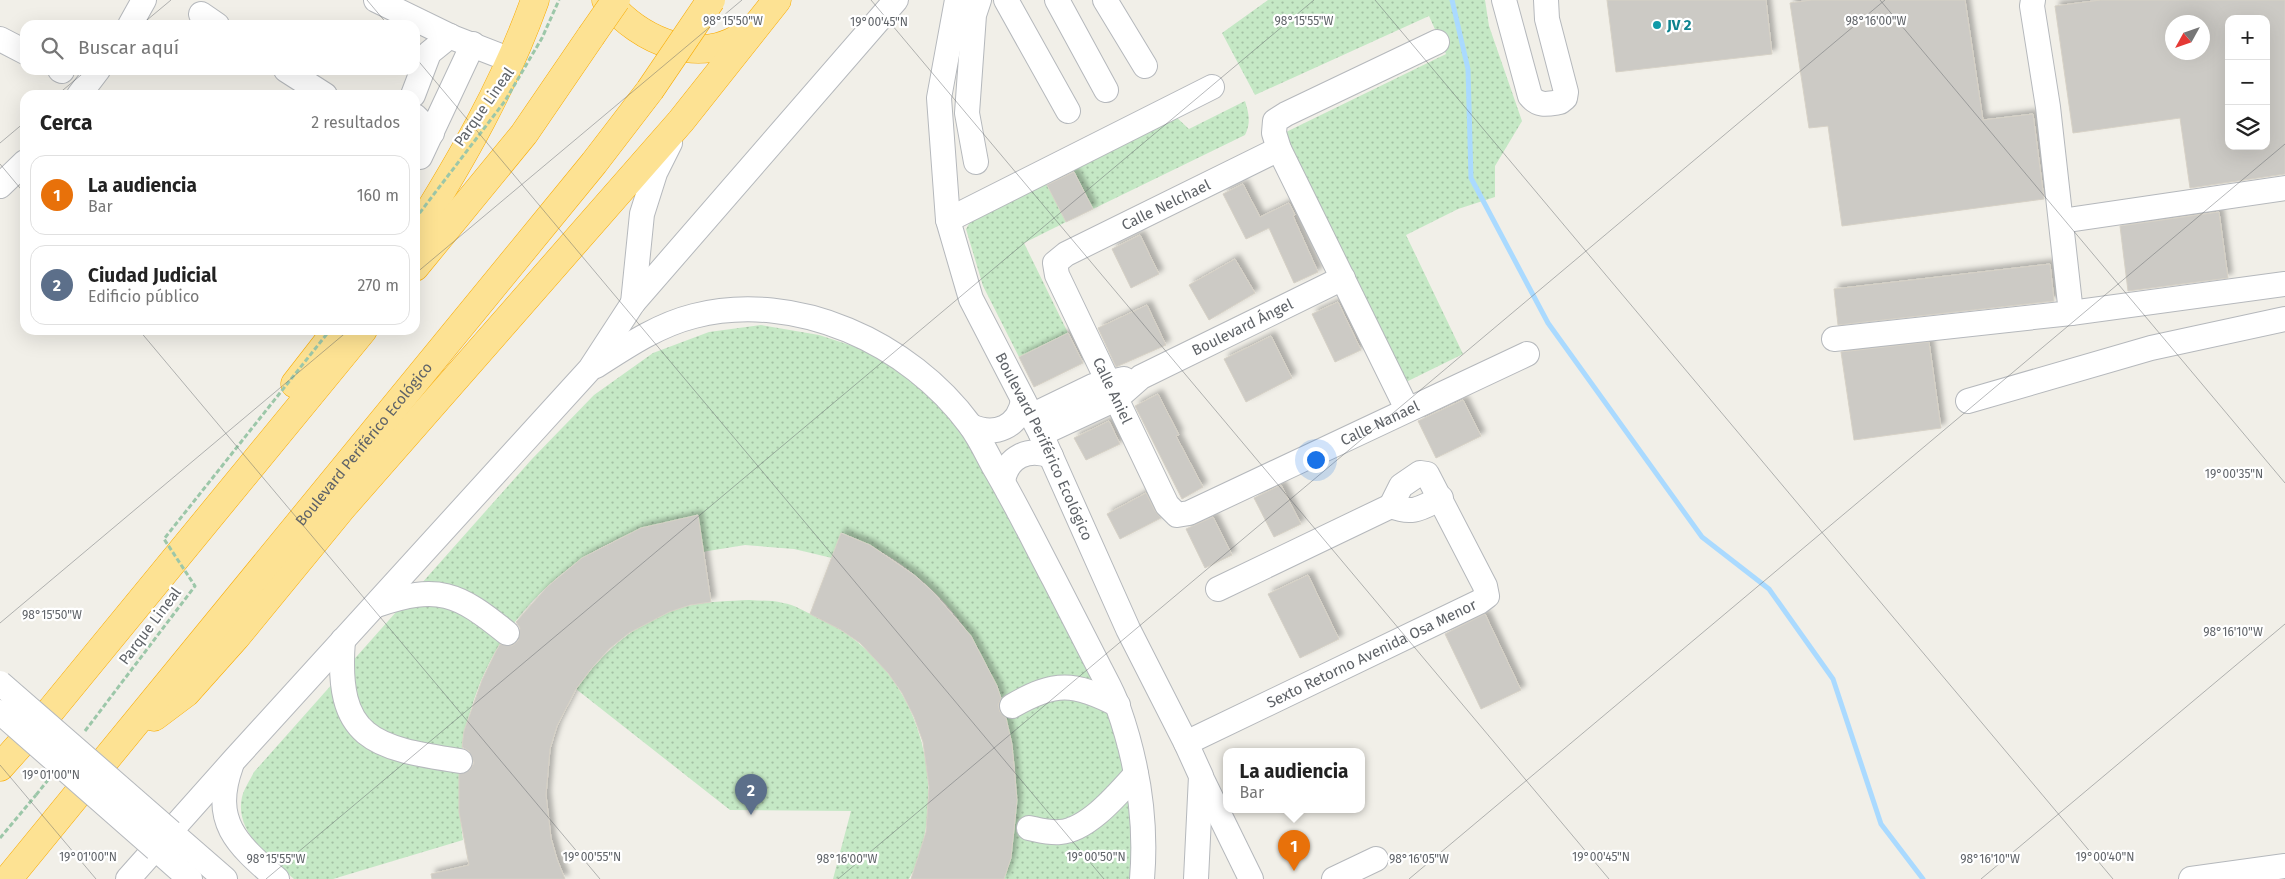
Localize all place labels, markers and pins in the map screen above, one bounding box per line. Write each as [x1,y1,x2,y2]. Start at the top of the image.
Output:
place label: JV 2 [1666,16,1692,34]
marker: JV 2 [1651,19,1663,31]
pin: 2 [735,774,767,815]
pin: 1 [1278,830,1310,871]

